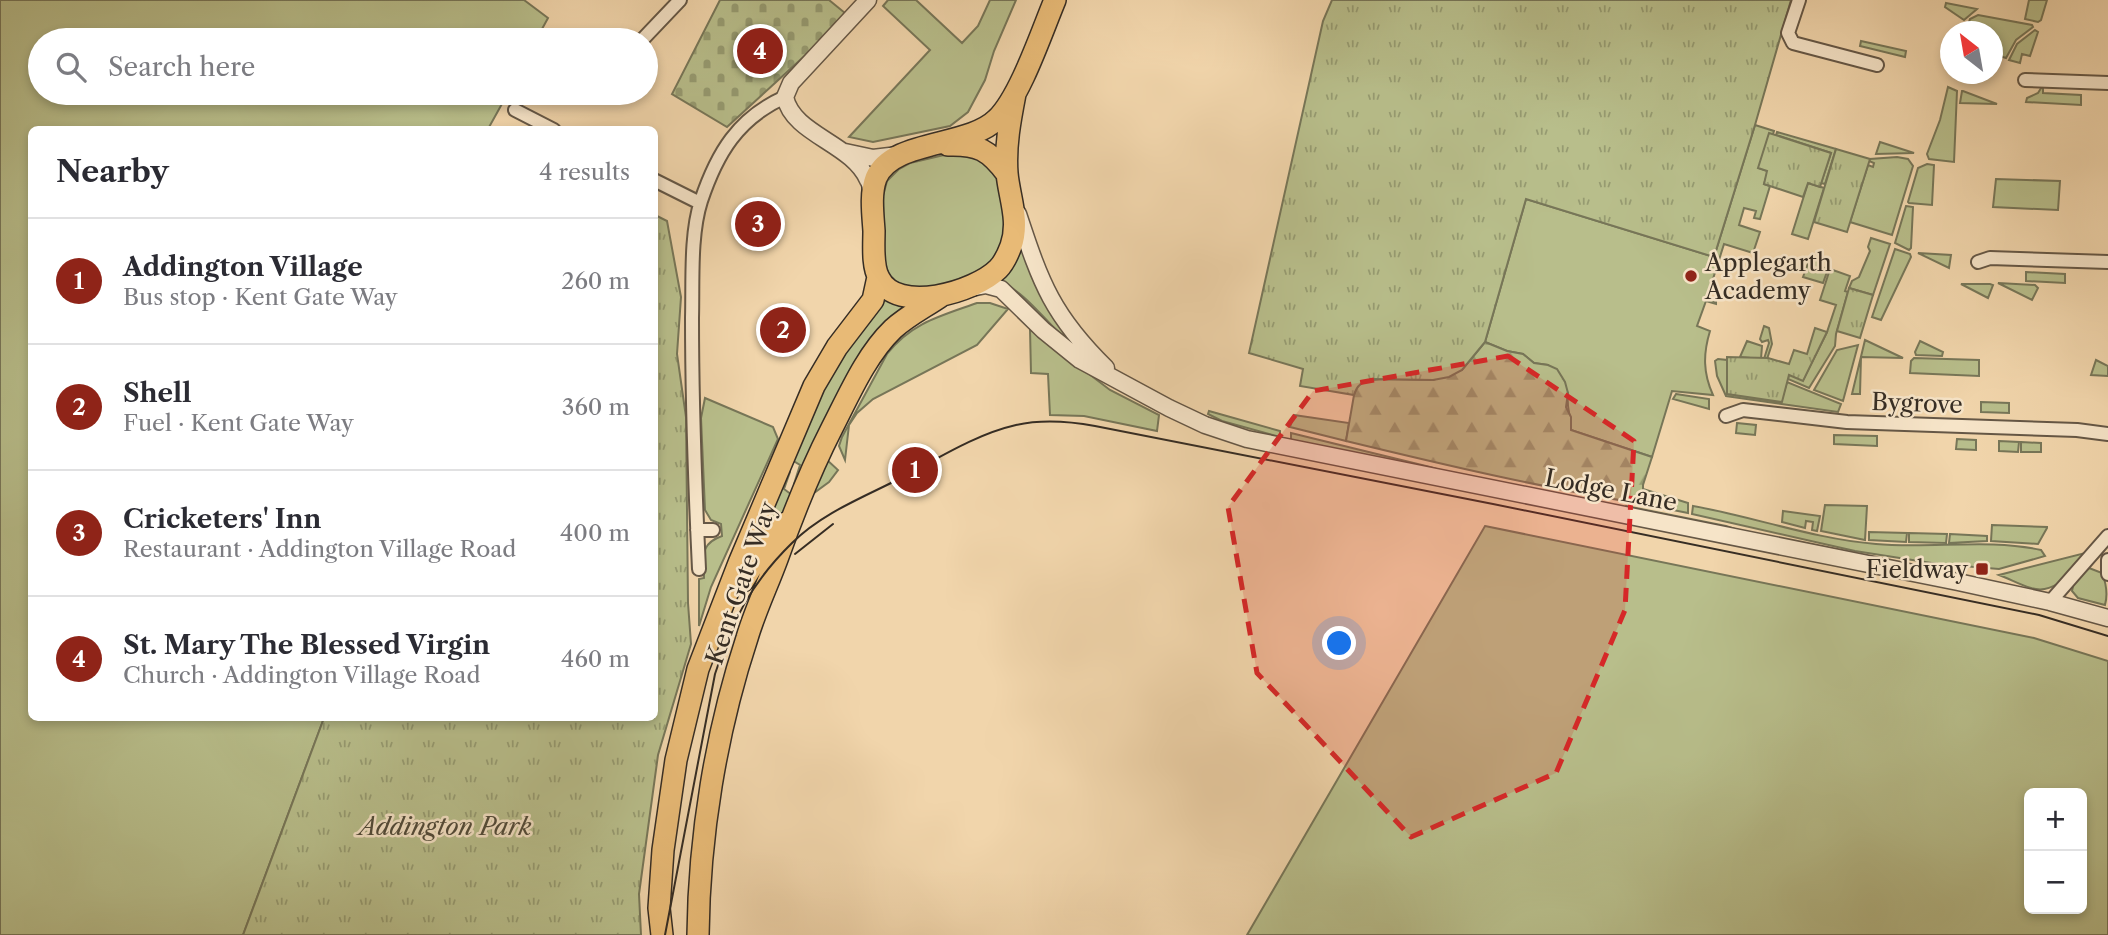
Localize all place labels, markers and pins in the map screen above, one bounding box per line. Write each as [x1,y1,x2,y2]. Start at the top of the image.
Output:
pin: 4 [737,25,783,77]
pin: 3 [735,198,781,250]
place label: Applegarth Academy [1704,248,1832,305]
marker: Applegarth Academy [1683,268,1699,284]
pin: 2 [760,304,806,356]
pin: 1 [892,444,938,496]
place label: Fieldway [1866,555,1969,584]
marker: Fieldway [1974,561,1990,577]

